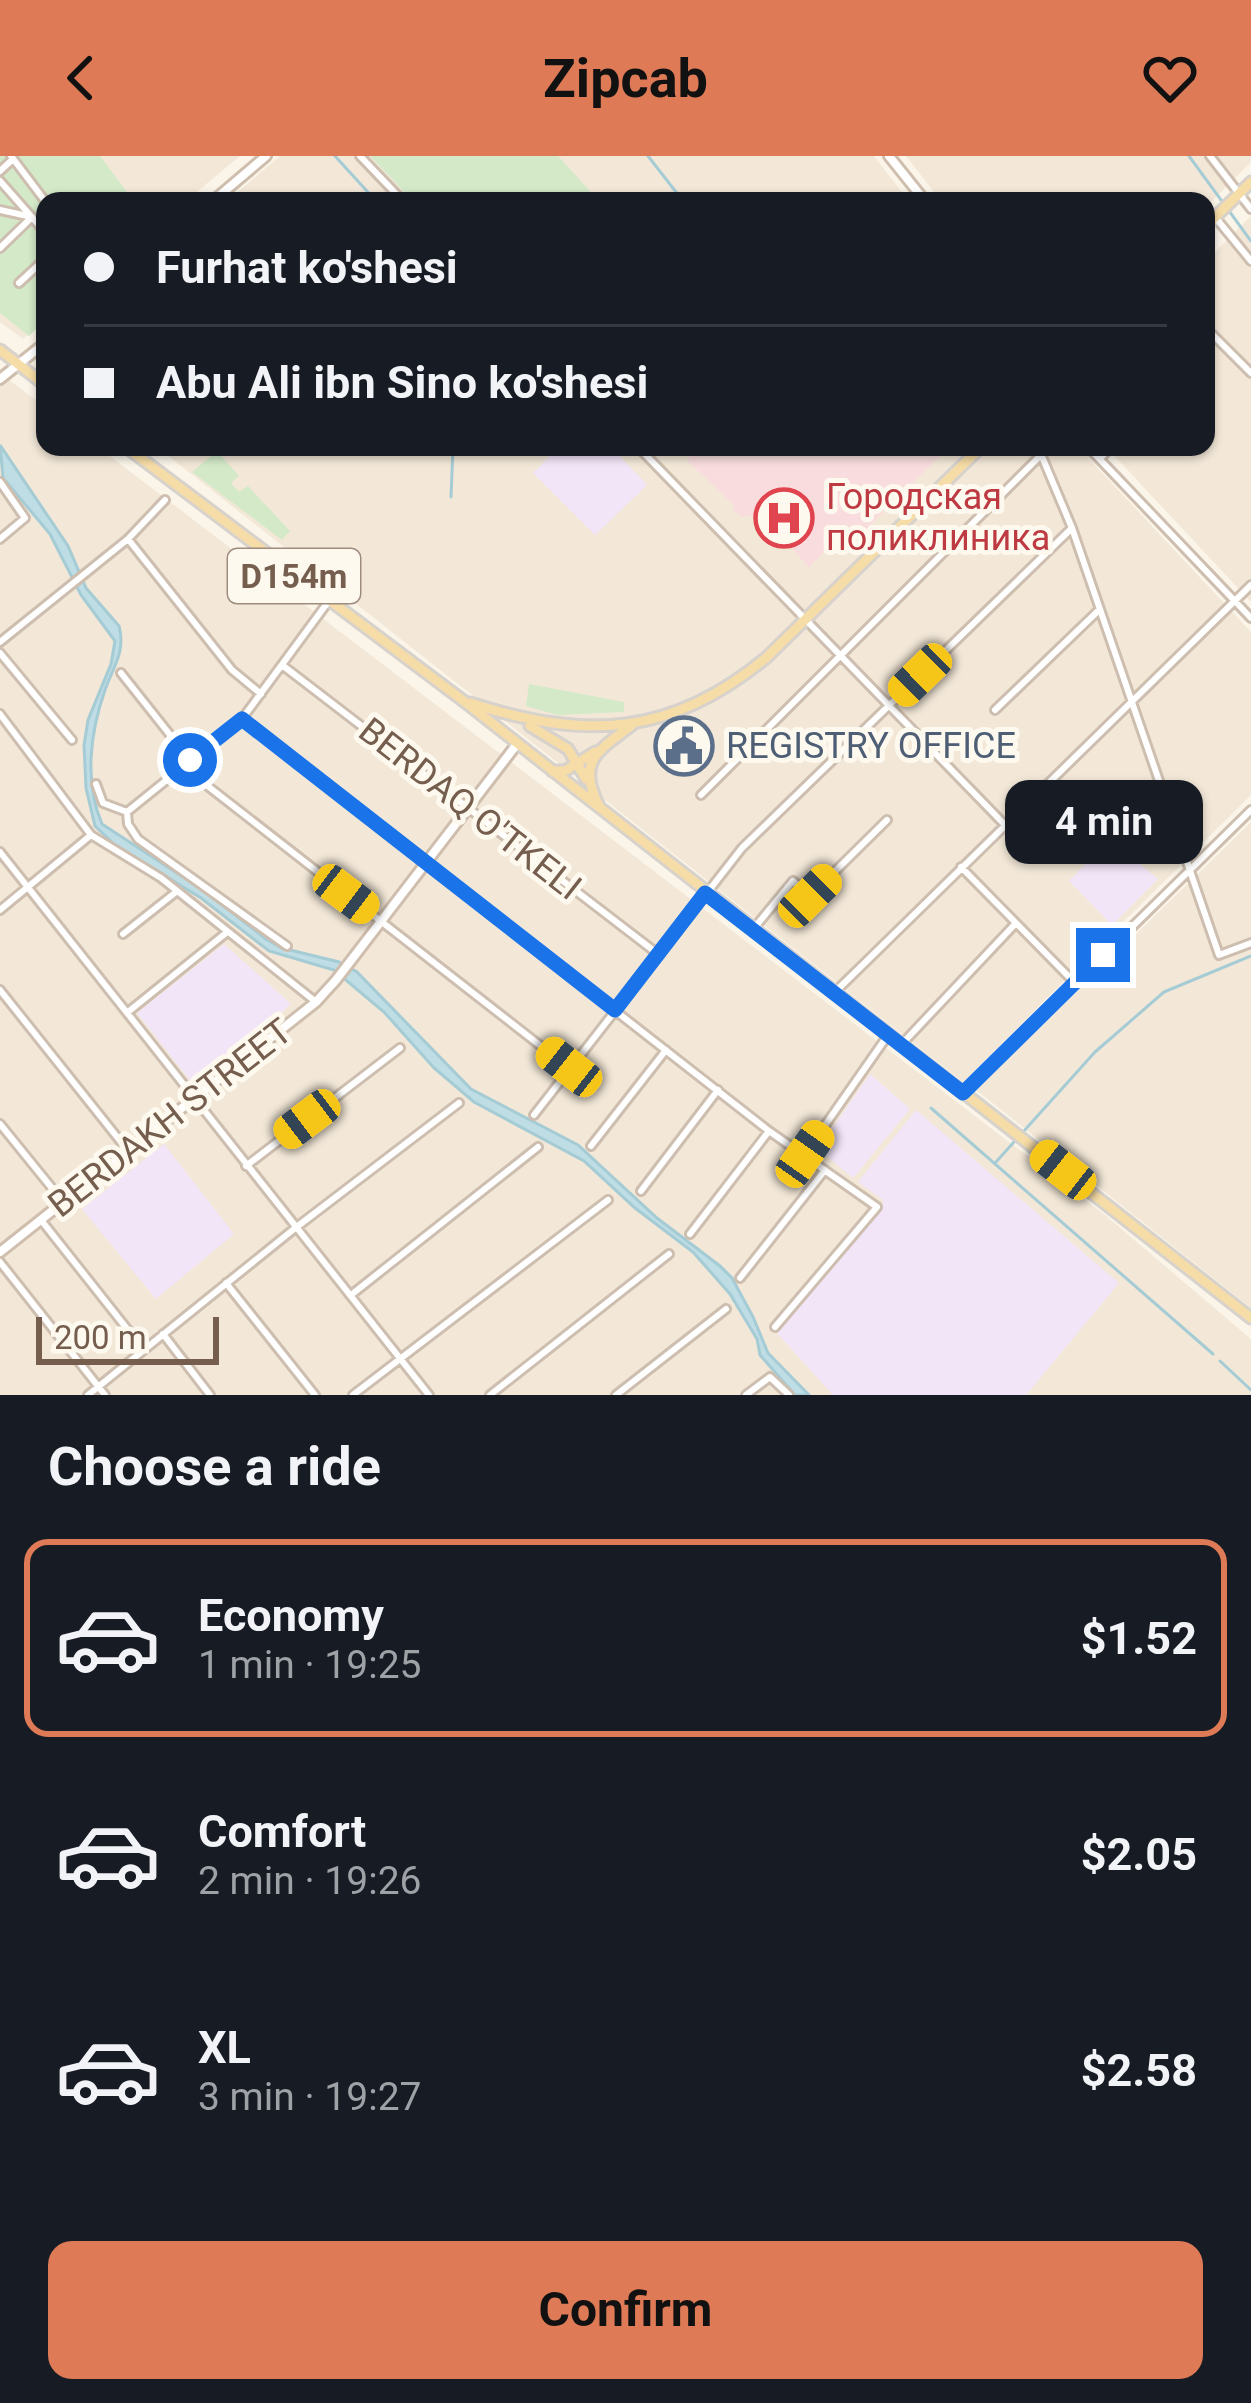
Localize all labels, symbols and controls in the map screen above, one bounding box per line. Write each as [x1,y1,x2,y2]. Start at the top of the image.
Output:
icon: back [48,45,114,111]
icon: heart [1137,45,1203,111]
text: Zipcab [543,47,708,110]
text: Furhat ko'shesi [156,241,458,294]
text: Abu Ali ibn Sino ko'shesi [156,356,648,409]
place label: Городская поликлиника [826,476,1050,559]
hospital icon: Городская поликлиника [753,487,815,549]
road number: D154m [228,549,360,603]
car [882,637,958,713]
street label: BERDAQ O'TKELI [351,709,589,909]
public building icon: REGISTRY OFFICE [653,715,715,777]
place label: REGISTRY OFFICE [726,725,1016,767]
route start [163,733,217,787]
callout: 4 min [1004,781,1202,865]
text: 4 min [1055,799,1153,845]
car [306,858,386,930]
car [772,858,848,934]
route end [1076,928,1130,982]
street label: BERDAKH STREET [40,1010,300,1226]
car [530,1031,608,1103]
car [267,1083,347,1155]
car [770,1114,840,1194]
car [1024,1134,1102,1206]
scale bar [36,1311,219,1364]
text: 200 m [54,1318,147,1357]
text: Choose a ride [48,1435,381,1498]
icon: car [54,1584,162,1692]
text: Economy [198,1589,384,1642]
text: $1.52 [1081,1612,1197,1665]
text: 1 min · 19:25 [198,1642,421,1688]
icon: car [54,1800,162,1908]
text: Comfort [198,1805,366,1858]
text: $2.05 [1081,1828,1197,1881]
text: 2 min · 19:26 [198,1858,421,1904]
icon: car [54,2016,162,2124]
text: XL [198,2021,251,2074]
text: $2.58 [1081,2044,1197,2097]
text: 3 min · 19:27 [198,2074,421,2120]
button: Confirm [48,2241,1203,2379]

